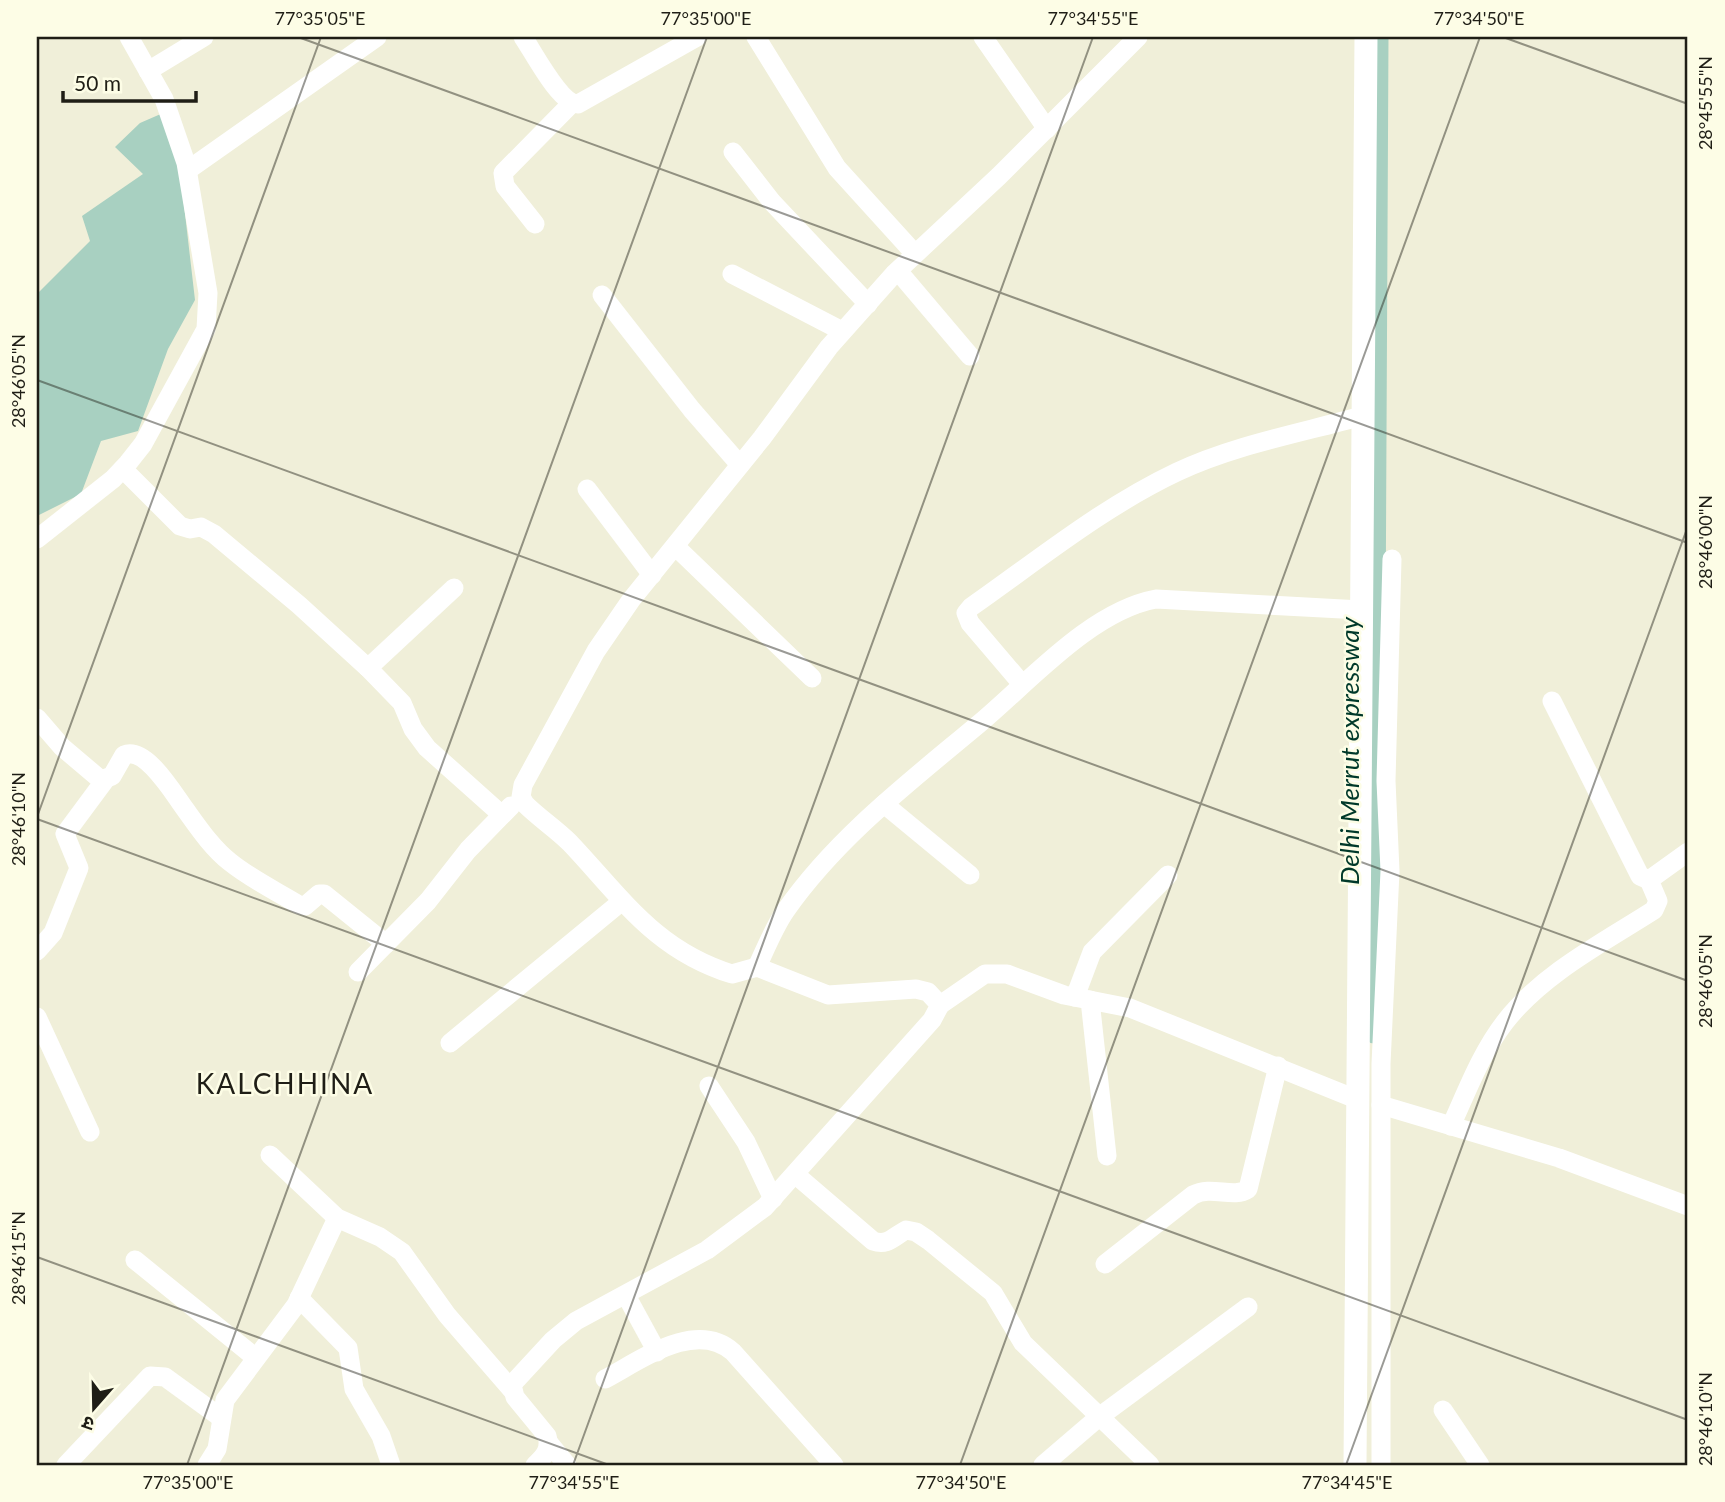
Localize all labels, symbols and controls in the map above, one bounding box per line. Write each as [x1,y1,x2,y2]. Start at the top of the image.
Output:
text: 77°35'05"E [275,7,365,29]
text: 77°35'00"E [661,7,751,29]
text: 77°34'55"E [1048,7,1138,29]
text: 77°34'50"E [1434,7,1524,29]
text: 28°45'55"N [1694,56,1716,150]
scale bar [63,60,196,104]
text: 50 m [74,70,121,95]
text: 28°46'05"N [7,334,29,428]
text: 28°46'00"N [1694,495,1716,589]
water label: Delhi Merrut expressway [1333,617,1365,885]
text: 28°46'10"N [7,772,29,866]
text: 28°46'05"N [1694,934,1716,1028]
district label: KALCHHINA [196,1066,374,1100]
text: 28°46'15"N [7,1211,29,1305]
north arrow [60,1372,130,1442]
text: 28°46'10"N [1694,1372,1716,1466]
text: उ [78,1411,97,1437]
text: 77°35'00"E [143,1471,233,1493]
text: 77°34'55"E [529,1471,619,1493]
text: 77°34'50"E [916,1471,1006,1493]
text: 77°34'45"E [1302,1471,1392,1493]

